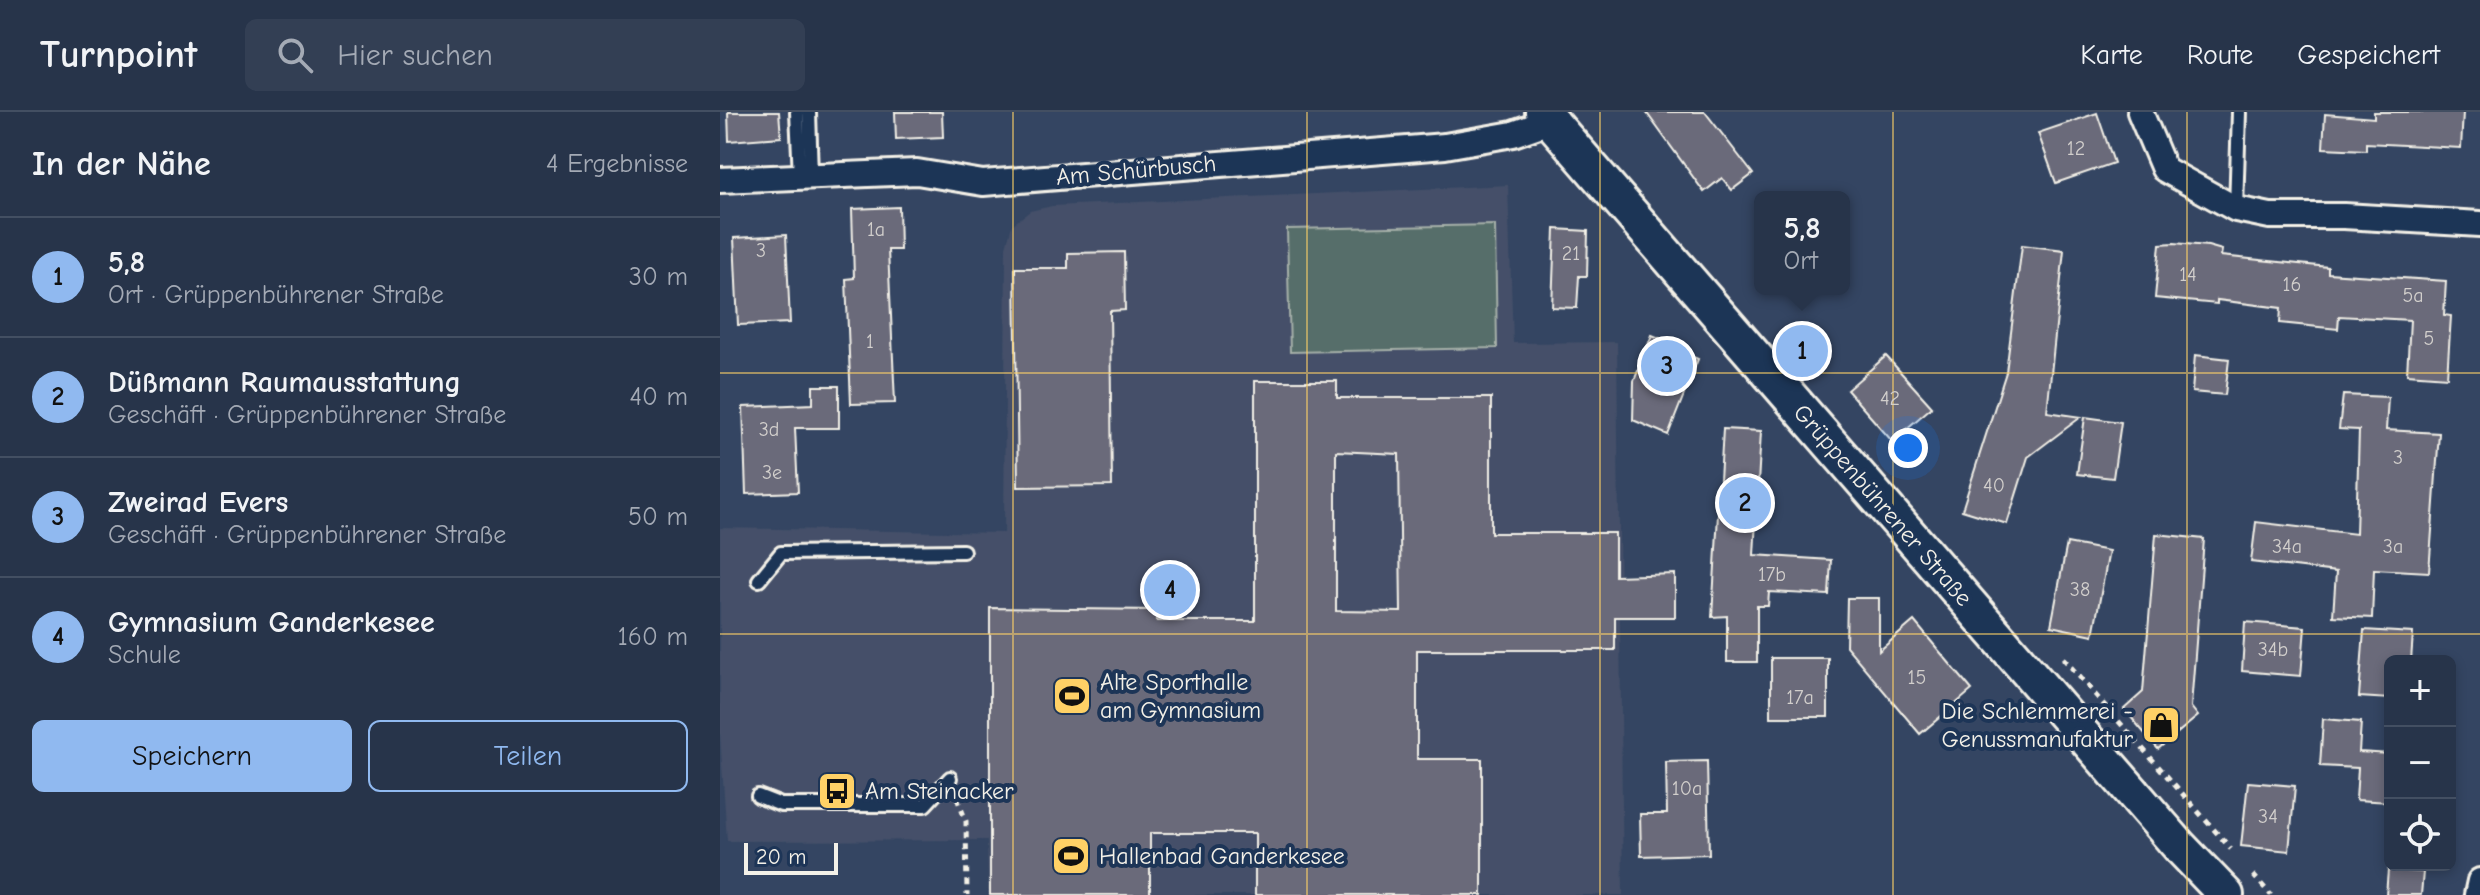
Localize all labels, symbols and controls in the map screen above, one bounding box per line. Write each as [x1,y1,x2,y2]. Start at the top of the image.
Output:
search box [245,19,805,91]
text: Turnpoint [40,33,197,77]
icon: search [273,33,317,77]
text: Hier suchen [337,38,493,73]
text: Karte [2080,39,2143,71]
text: Route [2187,39,2253,71]
text: Gespeichert [2297,39,2440,71]
house number: 12 [2067,137,2085,160]
text: In der Nähe [32,144,211,184]
text: 4 Ergebnisse [546,149,688,179]
street label: Am Schürbusch [1055,149,1217,191]
popup [1754,191,1850,295]
text: 5,8 [1783,211,1821,246]
house number: 1a [867,218,885,241]
house number: 3 [756,239,766,262]
house number: 21 [1562,242,1580,265]
text: 5,8 [108,245,145,280]
text: Ort [1783,246,1818,276]
text: 1 [53,262,63,292]
text: 30 m [629,262,688,292]
house number: 14 [2179,263,2197,286]
house number: 16 [2283,273,2301,296]
text: Ort · Grüppenbührener Straße [108,280,444,310]
house number: 5a [2402,284,2424,307]
pin: 1 [1776,321,1828,381]
house number: 5 [2424,327,2434,350]
house number: 1 [866,330,874,353]
pin: 3 [1641,336,1693,396]
text: Düßmann Raumausstattung [108,365,461,400]
text: 2 [52,382,64,412]
text: 40 m [629,382,688,412]
house number: 42 [1880,387,1900,410]
street label: Grüppenbührener Straße [1788,398,1978,612]
text: Geschäft · Grüppenbührener Straße [108,400,506,430]
house number: 3d [759,418,779,441]
your location [1888,428,1928,468]
house number: 3 [2393,446,2403,469]
house number: 3e [762,461,782,484]
pin: 2 [1719,473,1771,533]
house number: 40 [1983,474,2005,497]
text: Zweirad Evers [108,485,288,520]
text: 3 [52,502,64,532]
text: 50 m [628,502,688,532]
text: Geschäft · Grüppenbührener Straße [108,520,506,550]
house number: 34a [2272,535,2302,558]
house number: 3a [2383,535,2403,558]
pin: 4 [1144,560,1196,620]
house number: 17b [1758,563,1786,586]
house number: 38 [2070,578,2090,601]
text: Gymnasium Ganderkesee [108,605,435,640]
text: 4 [52,622,64,652]
text: 160 m [618,622,688,652]
house number: 34b [2258,638,2288,661]
text: Schule [108,640,181,670]
map controls [2384,655,2456,871]
button: + [2384,655,2456,727]
house number: 15 [1908,666,1926,689]
place label: Alte Sporthalle am Gymnasium [1100,668,1261,724]
sports icon: Alte Sporthalle am Gymnasium [1051,675,1093,717]
house number: 17a [1786,686,1814,709]
place label: Die Schlemmerei - Genussmanufaktur [1942,697,2133,753]
shop icon: Die Schlemmerei - Genussmanufaktur [2140,704,2182,746]
button: Speichern [32,720,352,792]
button: Teilen [368,720,688,792]
button: − [2384,727,2456,799]
bus stop icon: Am Steinacker [816,770,858,812]
place label: Am Steinacker [865,777,1014,805]
house number: 10a [1672,777,1702,800]
button: locate [2384,799,2456,871]
house number: 34 [2258,805,2278,828]
sports icon: Hallenbad Ganderkesee [1050,835,1092,877]
scale bar [744,839,838,875]
place label: Hallenbad Ganderkesee [1099,842,1345,870]
text: 20 m [756,844,806,870]

